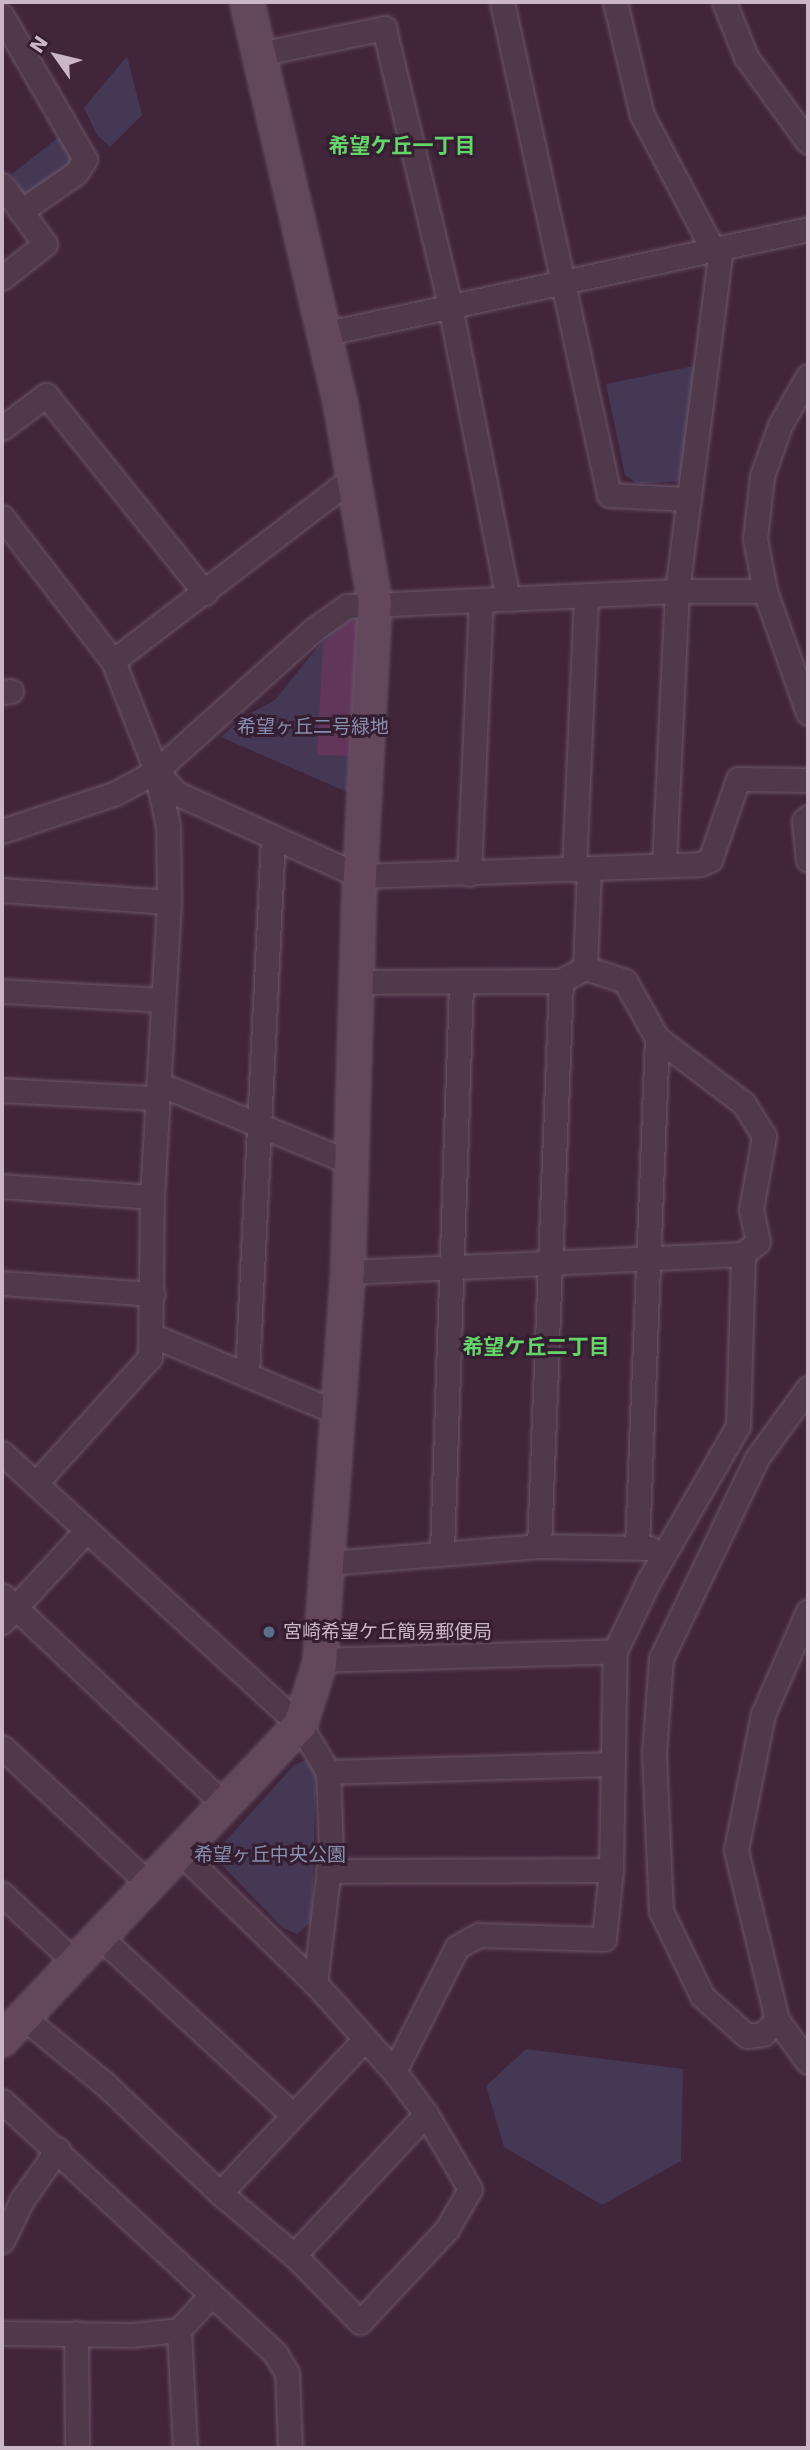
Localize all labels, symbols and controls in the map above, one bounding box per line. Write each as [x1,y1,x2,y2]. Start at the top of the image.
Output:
north arrow [21,21,91,91]
text: N [25,32,52,57]
district label: 希望ケ丘一丁目 [329,133,475,159]
park label: 希望ヶ丘二号緑地 [237,716,389,738]
district label: 希望ケ丘二丁目 [463,1334,609,1360]
place label: 宮崎希望ケ丘簡易郵便局 [283,1621,492,1643]
marker: 宮崎希望ケ丘簡易郵便局 [261,1624,277,1640]
park label: 希望ヶ丘中央公園 [194,1844,346,1866]

